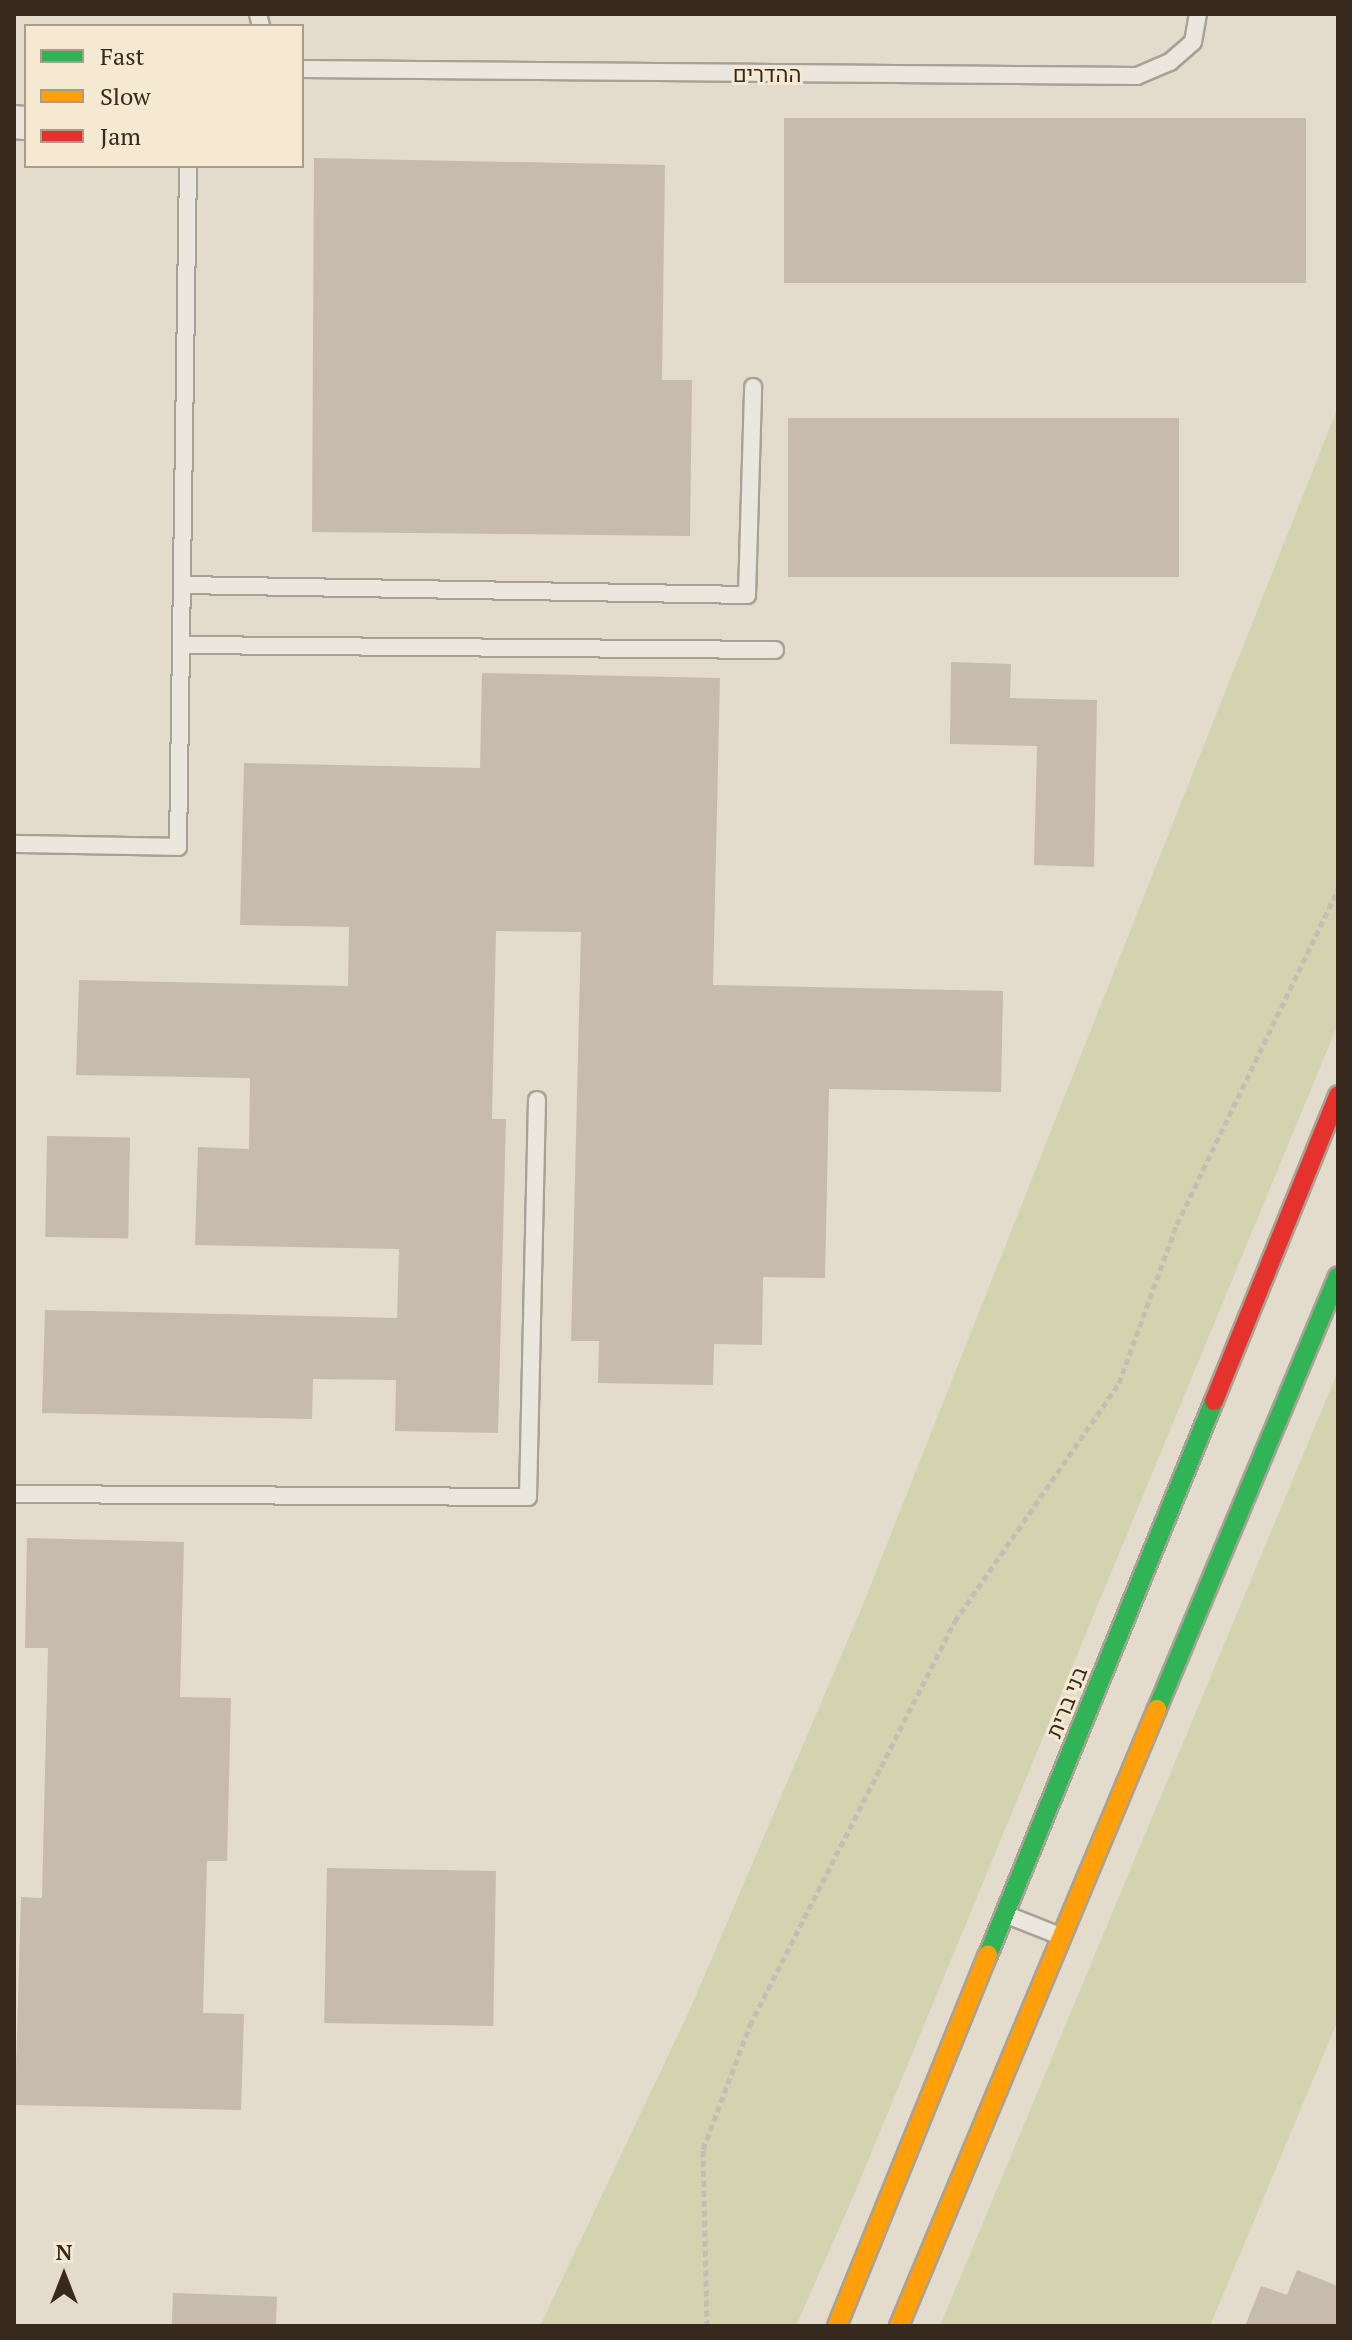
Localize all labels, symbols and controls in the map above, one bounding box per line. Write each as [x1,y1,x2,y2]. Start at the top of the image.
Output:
legend [24,24,304,168]
text: Fast [100,40,144,72]
street label: ההדרים [733,61,801,87]
text: Slow [100,80,151,112]
text: Jam [100,120,141,152]
street label: בני ברית [1040,1663,1092,1741]
north arrow [24,2236,104,2316]
text: N [56,2237,72,2266]

